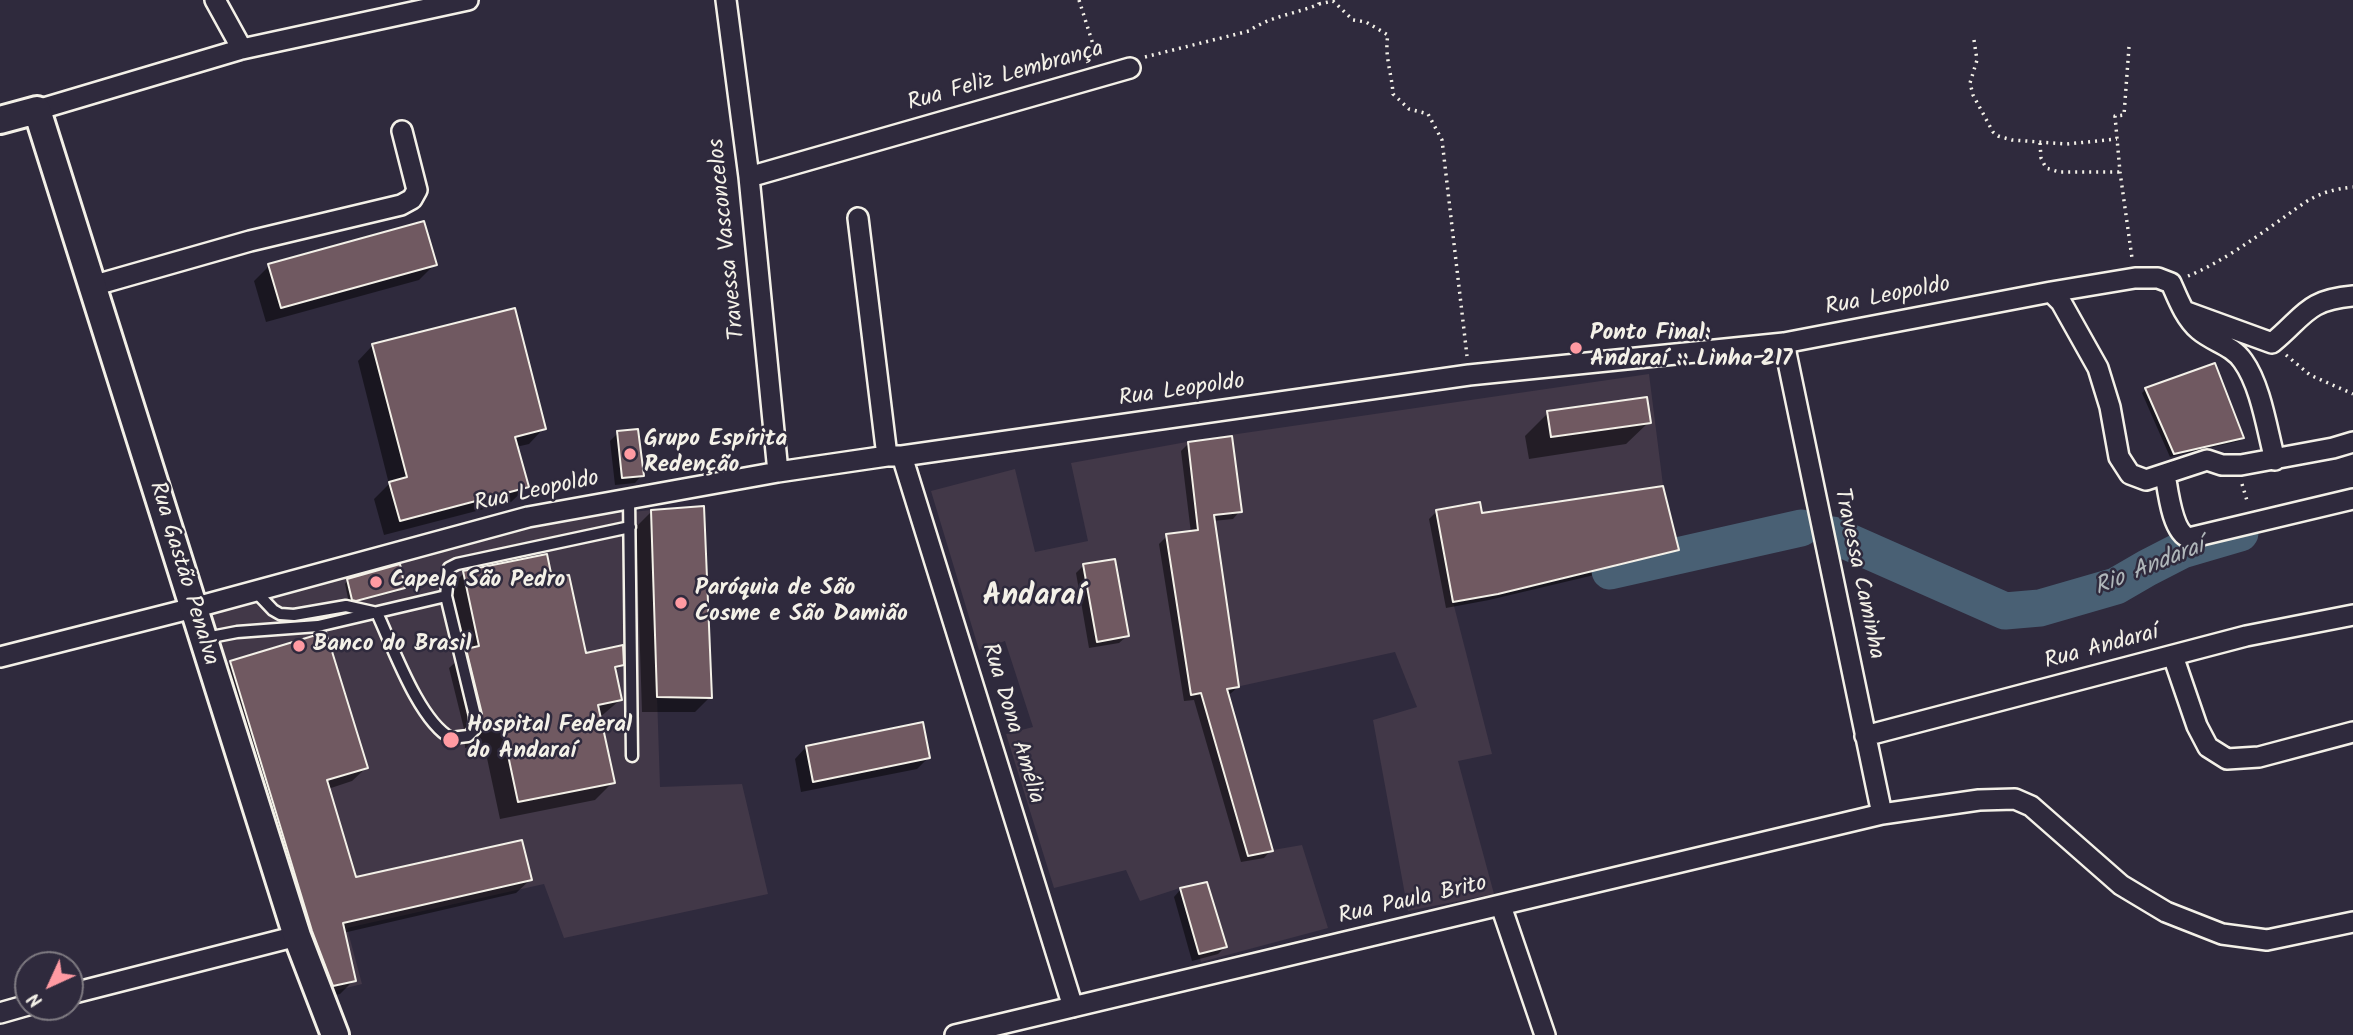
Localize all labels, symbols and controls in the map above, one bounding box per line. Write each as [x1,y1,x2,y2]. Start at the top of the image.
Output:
street label: Rua Feliz Lembrança [905,37,1107,119]
street label: Travessa Vasconcelos [705,137,753,341]
street label: Rua Leopoldo [1823,272,1953,324]
place label: Ponto Final: Andaraí :: Linha 217 [1590,321,1792,375]
marker: Ponto Final: Andaraí :: Linha 217 [1568,340,1584,356]
street label: Rua Leopoldo [1117,370,1247,414]
place label: Grupo Espírita Redenção [644,427,787,481]
marker: Grupo Espírita Redenção [622,446,638,462]
street label: Rua Leopoldo [472,466,602,520]
street label: Rua Gastão Penalva [141,479,223,669]
street label: Travessa Caminha [1825,486,1889,662]
water label: Rio Andaraí [2091,534,2209,604]
place label: Capela São Pedro [390,568,565,596]
marker: Capela São Pedro [368,574,384,590]
place label: Paróquia de São Cosme e São Damião [695,576,908,630]
district label: Andaraí [983,581,1083,617]
marker: Paróquia de São Cosme e São Damião [673,595,689,611]
street label: Rua Andaraí [2042,621,2162,677]
place label: Banco do Brasil [313,632,471,660]
marker: Banco do Brasil [291,638,307,654]
street label: Rua Dona Amélia [973,640,1049,808]
place label: Hospital Federal do Andaraí [467,713,632,767]
marker: Hospital Federal do Andaraí [441,730,461,750]
street label: Rua Paula Brito [1336,872,1490,932]
north arrow [14,951,84,1021]
text: N [21,985,50,1014]

